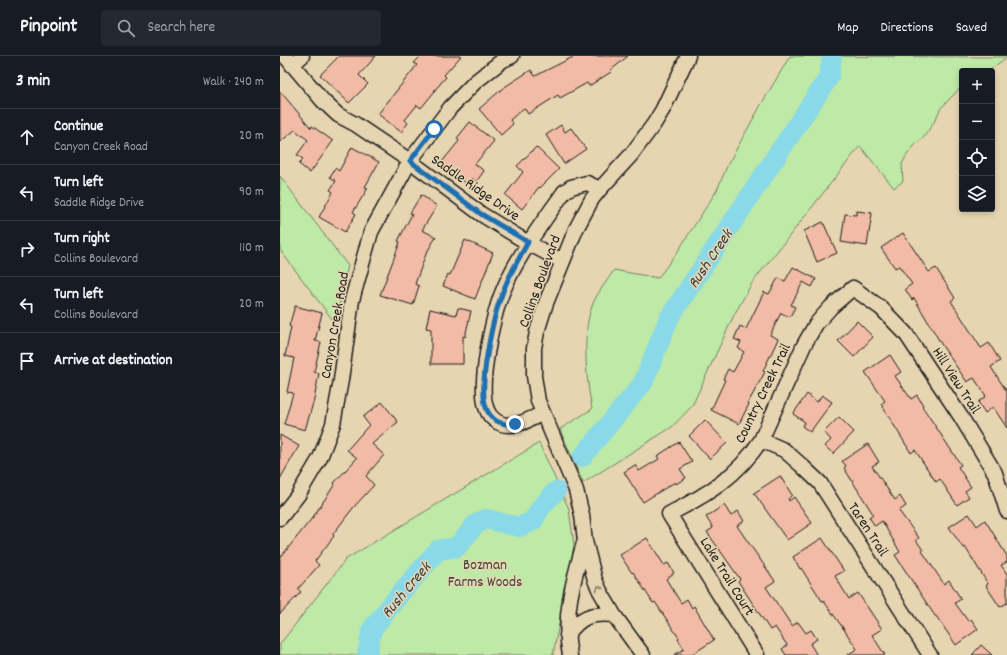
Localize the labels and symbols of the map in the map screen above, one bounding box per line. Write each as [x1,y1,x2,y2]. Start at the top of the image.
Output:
route start [425,120,443,138]
street label: Saddle Ridge Drive [426,150,524,228]
water label: Rush Creek [683,224,740,294]
street label: Collins Boulevard [514,232,568,331]
street label: Canyon Creek Road [316,270,356,381]
street label: Country Creek Trail [730,340,798,448]
street label: Hill View Trail [926,343,985,419]
route end [506,415,524,433]
street label: Taren Trail [842,499,893,562]
street label: Lake Trail Court [693,533,760,621]
park label: Bozman Farms Woods [448,555,522,594]
water label: Rush Creek [377,556,438,624]
one-way arrow [595,584,603,591]

